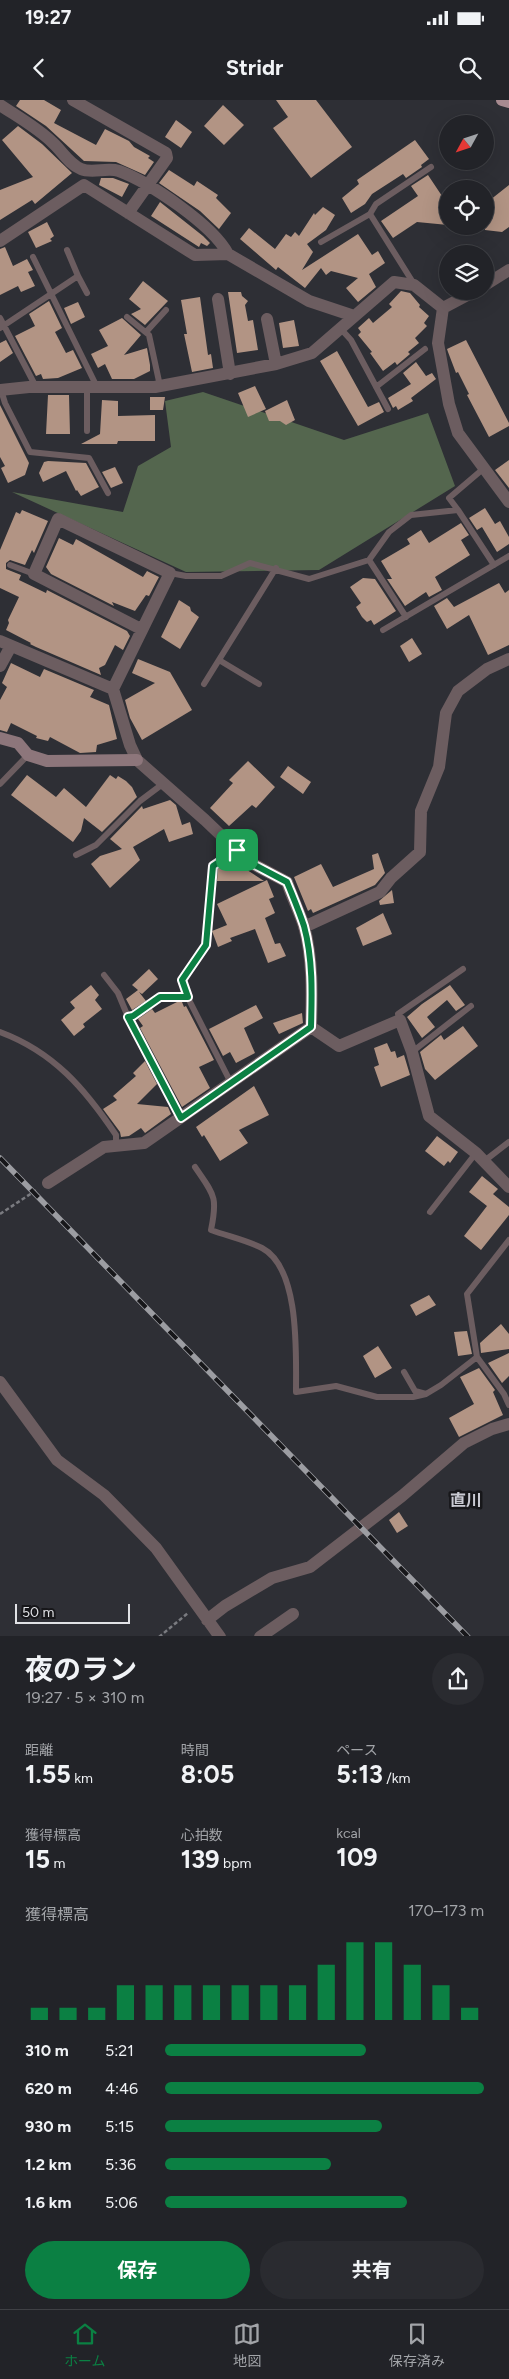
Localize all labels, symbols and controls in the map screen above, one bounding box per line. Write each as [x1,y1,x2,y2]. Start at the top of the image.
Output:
text: 19:27 [25,6,71,29]
icon: back [25,54,53,82]
text: Stridr [226,54,283,81]
icon: search [456,54,484,82]
north arrow [439,115,494,170]
map controls [439,115,494,300]
button: locate [439,180,494,235]
button: layers [439,245,494,300]
pin [216,829,258,871]
icon: arrive [223,836,251,864]
district label: 直川 [450,1491,482,1510]
scale bar [15,1602,130,1625]
text: 50 m [22,1604,54,1621]
text: 夜のラン [25,1652,137,1686]
button: share [432,1653,484,1705]
text: 19:27 · 5 × 310 m [25,1688,144,1707]
text: 距離 [25,1742,53,1759]
text: 時間 [181,1742,209,1759]
text: ペース [336,1742,378,1759]
text: 1.55 [25,1759,71,1789]
text: 8:05 [181,1759,234,1789]
text: 5:13 [336,1759,383,1789]
text: km [71,1770,93,1787]
text: /km [383,1770,410,1787]
text: kcal [336,1825,361,1842]
text: 獲得標高 [25,1827,81,1844]
text: 心拍数 [181,1827,223,1844]
text: 109 [336,1842,378,1872]
text: 15 [25,1844,50,1874]
text: 139 [181,1844,220,1874]
text: m [50,1855,65,1872]
text: bpm [220,1855,251,1872]
text: 170–173 m [408,1901,484,1920]
text: 獲得標高 [25,1905,89,1924]
text: 310 m [25,2041,69,2060]
text: 5:21 [105,2041,134,2060]
text: 620 m [25,2079,72,2098]
text: 4:46 [105,2079,138,2098]
text: 930 m [25,2117,71,2136]
text: 5:15 [105,2117,134,2136]
text: 1.2 km [25,2155,71,2174]
text: 5:36 [105,2155,136,2174]
text: 1.6 km [25,2193,71,2212]
text: 5:06 [105,2193,138,2212]
button: 保存 [25,2241,250,2299]
button: 共有 [260,2241,484,2299]
tab: ホーム [64,2320,105,2370]
tab: 地図 [233,2320,261,2370]
tab: 保存済み [389,2320,445,2370]

